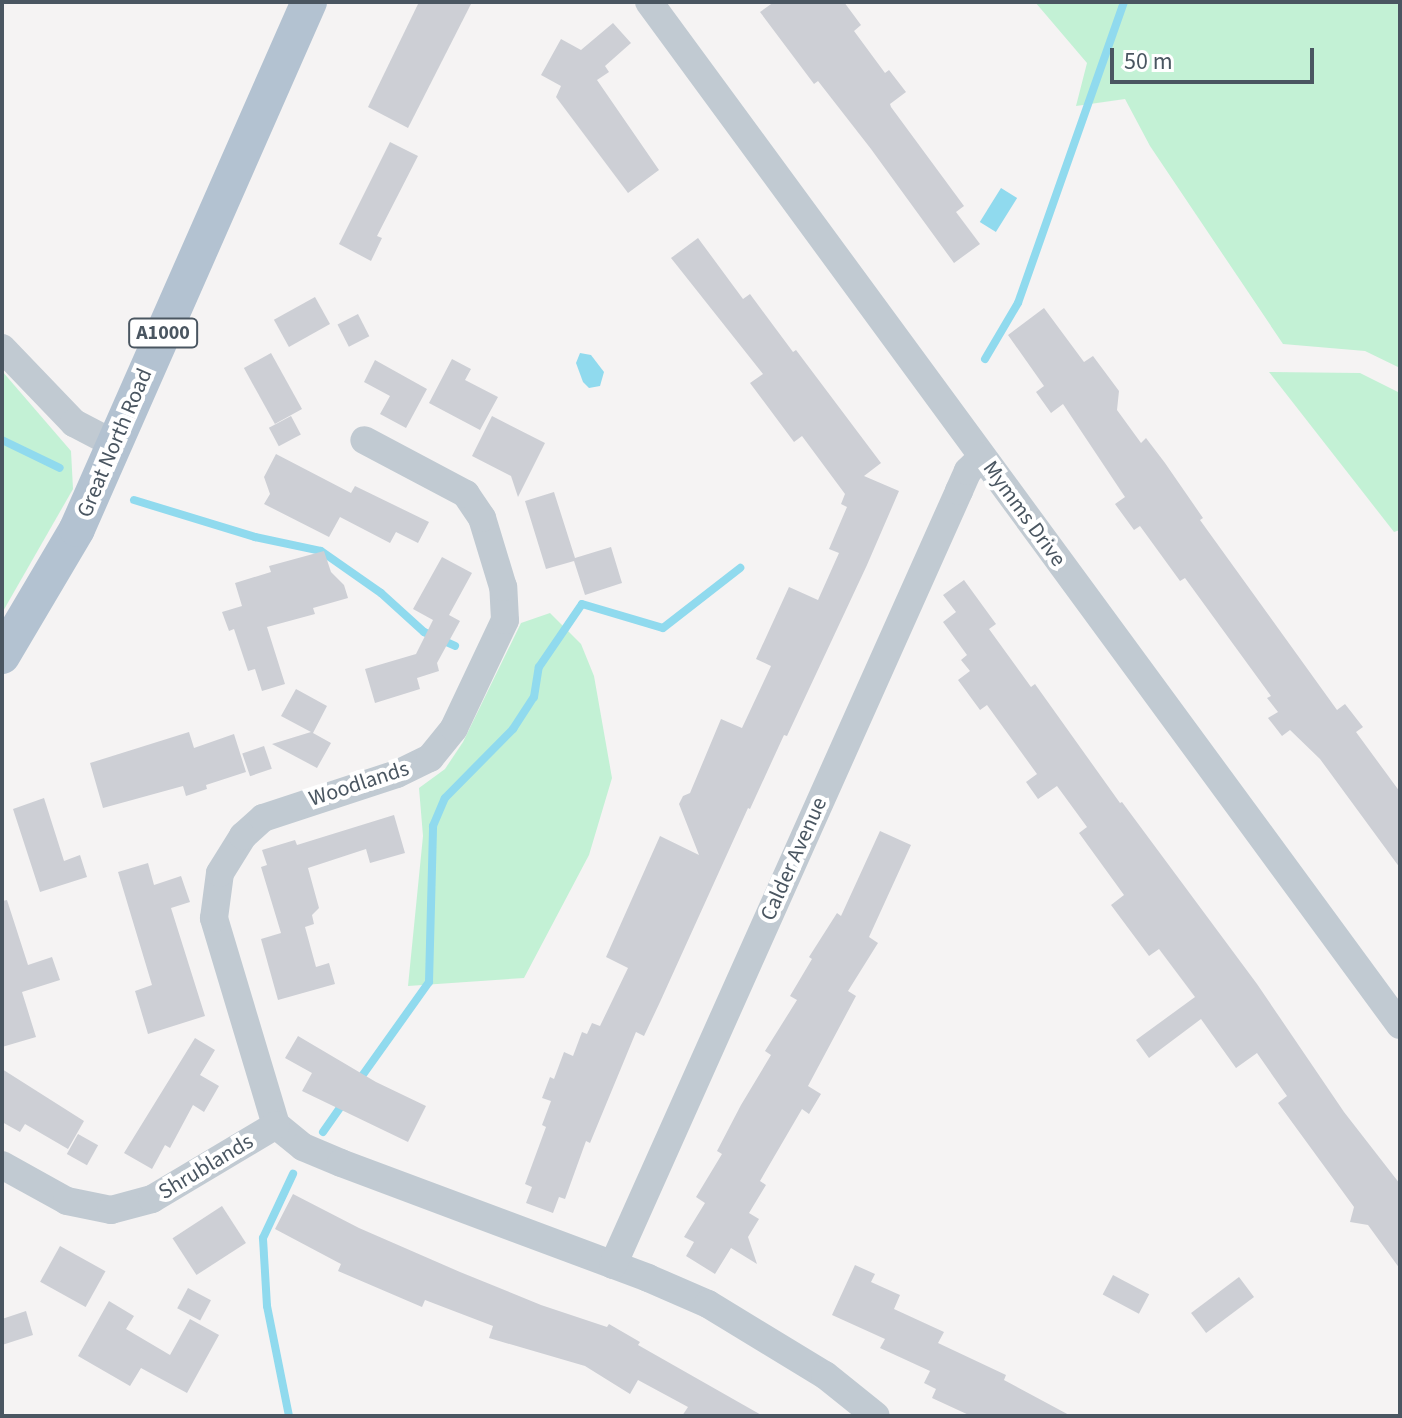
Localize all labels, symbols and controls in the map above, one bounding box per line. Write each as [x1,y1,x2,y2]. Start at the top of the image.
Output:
scale bar [1114,32,1318,82]
text: 50 m [1124,44,1173,79]
road number: A1000 [127,317,199,349]
street label: Great North Road [72,365,158,521]
street label: Mymms Drive [977,456,1071,572]
street label: Woodlands [306,755,412,813]
street label: Calder Avenue [755,793,833,925]
street label: Shrublands [154,1128,258,1206]

